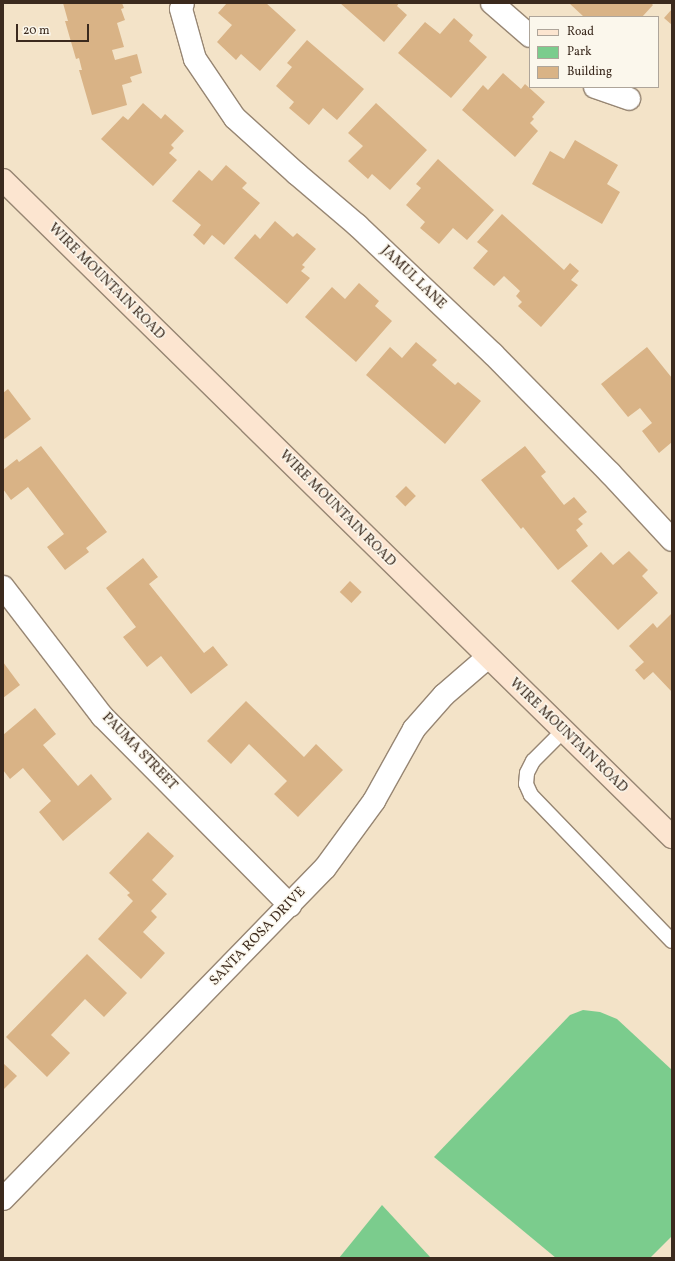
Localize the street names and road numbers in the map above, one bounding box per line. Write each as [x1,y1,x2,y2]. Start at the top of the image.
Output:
street label: WIRE MOUNTAIN ROAD [44,220,168,344]
street label: JAMUL LANE [377,243,449,313]
street label: WIRE MOUNTAIN ROAD [275,447,399,571]
street label: WIRE MOUNTAIN ROAD [505,675,631,797]
street label: PAUMA STREET [98,710,180,794]
street label: SANTA ROSA DRIVE [207,884,309,990]

